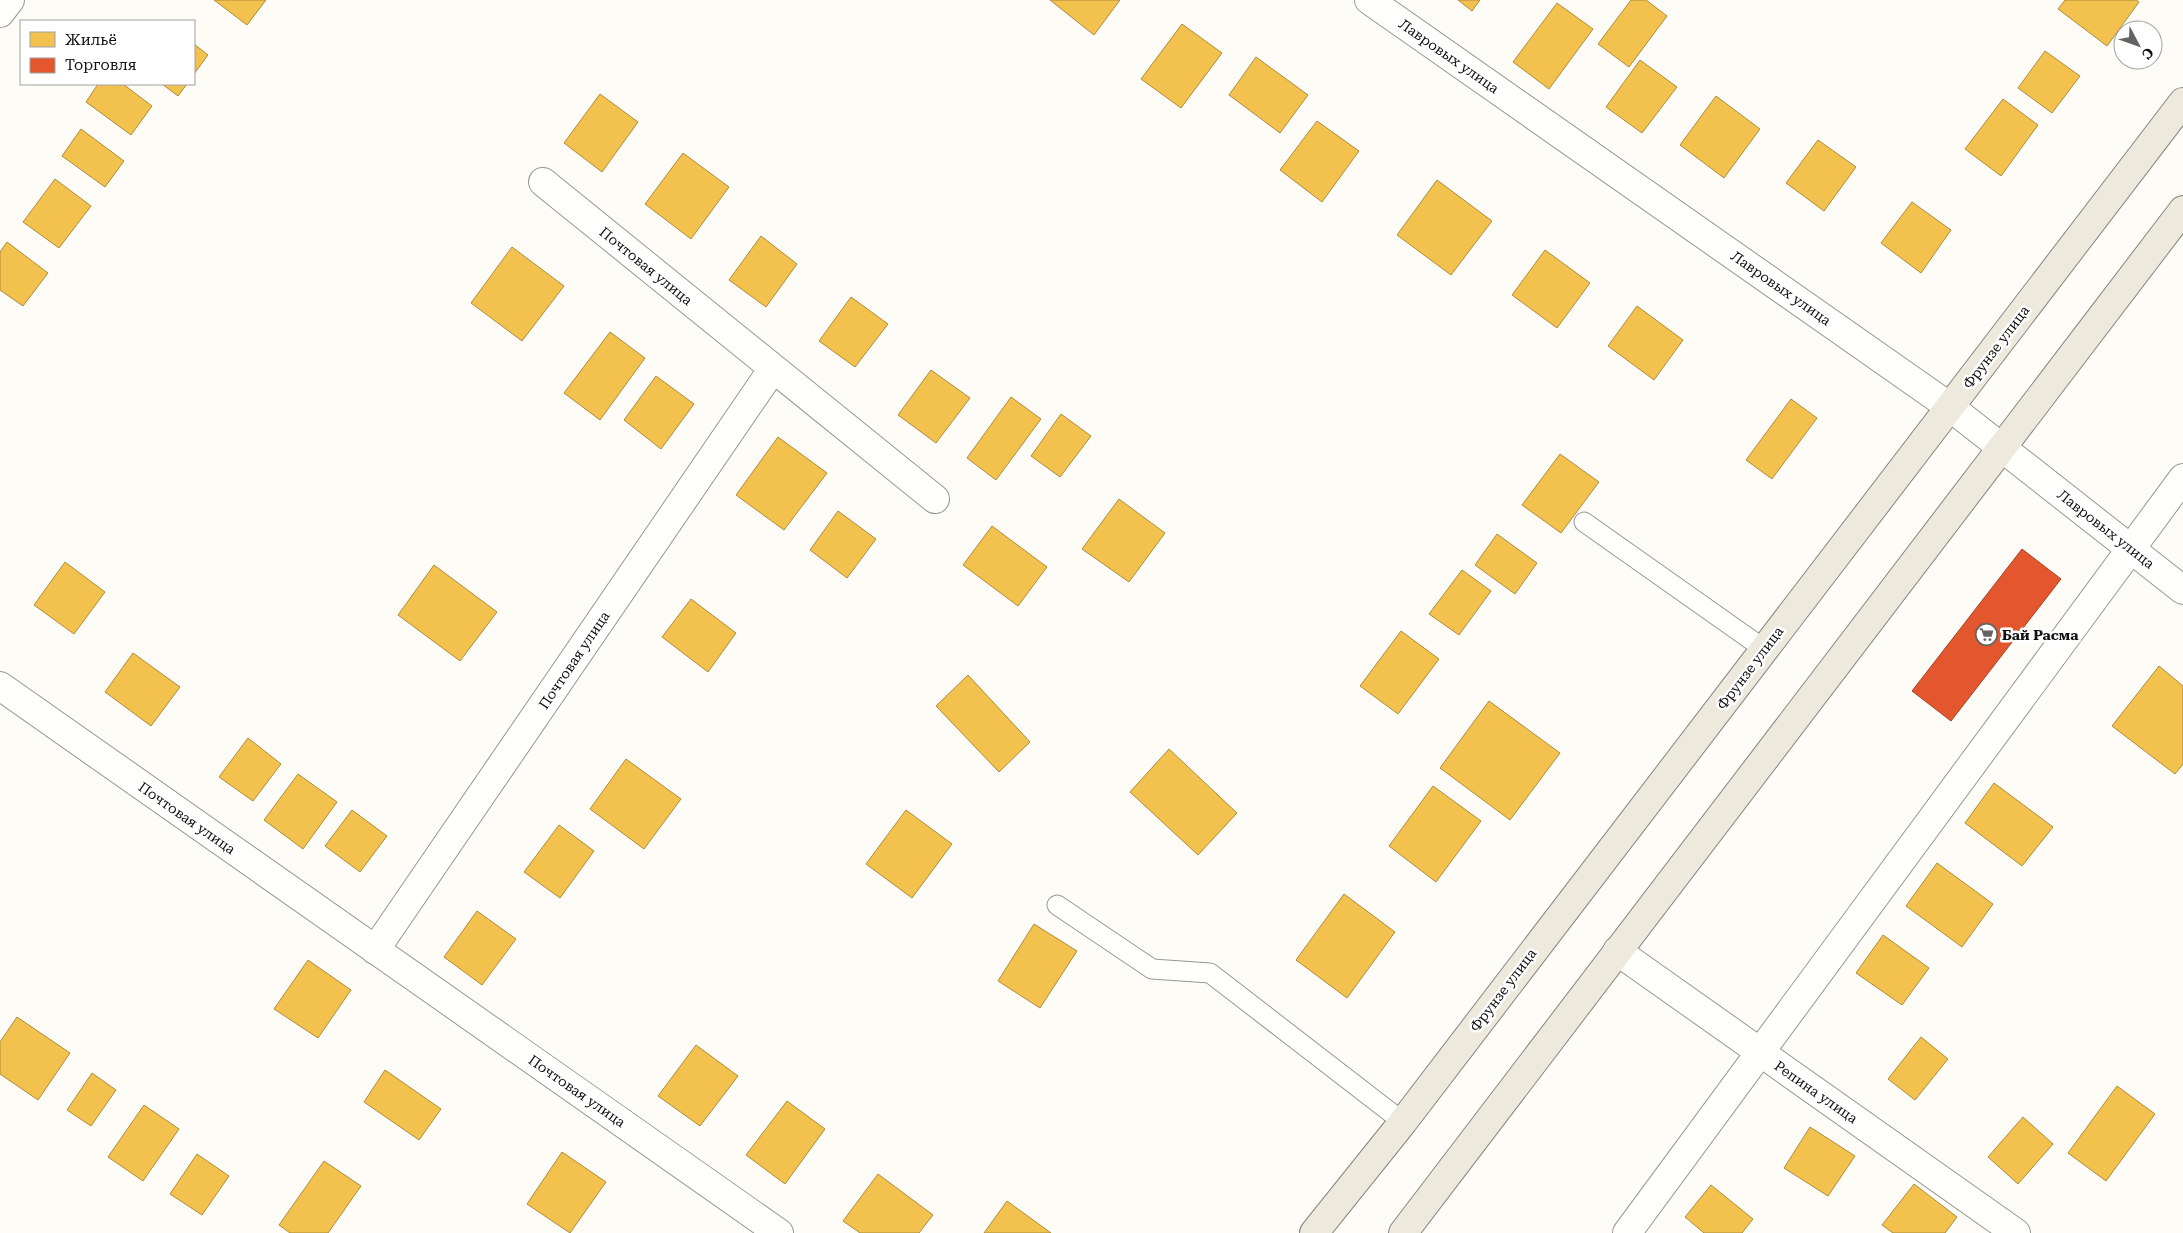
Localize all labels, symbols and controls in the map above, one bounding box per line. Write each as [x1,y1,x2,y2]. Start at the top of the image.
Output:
street label: Лавровых улица [1396,16,1502,97]
legend [20,20,195,85]
north arrow [2113,20,2163,70]
text: Жильё [65,31,117,49]
text: С [2138,45,2157,63]
text: Торговля [65,56,136,74]
street label: Почтовая улица [596,224,696,308]
street label: Лавровых улица [1728,248,1834,329]
street label: Фрунзе улица [1960,302,2033,392]
street label: Лавровых улица [2055,486,2158,572]
street label: Почтовая улица [535,608,613,712]
street label: Фрунзе улица [1714,623,1787,713]
supermarket icon: Бай Расма [1974,623,1998,647]
place label: Бай Расма [2002,627,2079,643]
street label: Почтовая улица [136,779,239,858]
street label: Фрунзе улица [1467,945,1540,1035]
street label: Почтовая улица [526,1052,629,1131]
street label: Репина улица [1771,1057,1861,1127]

